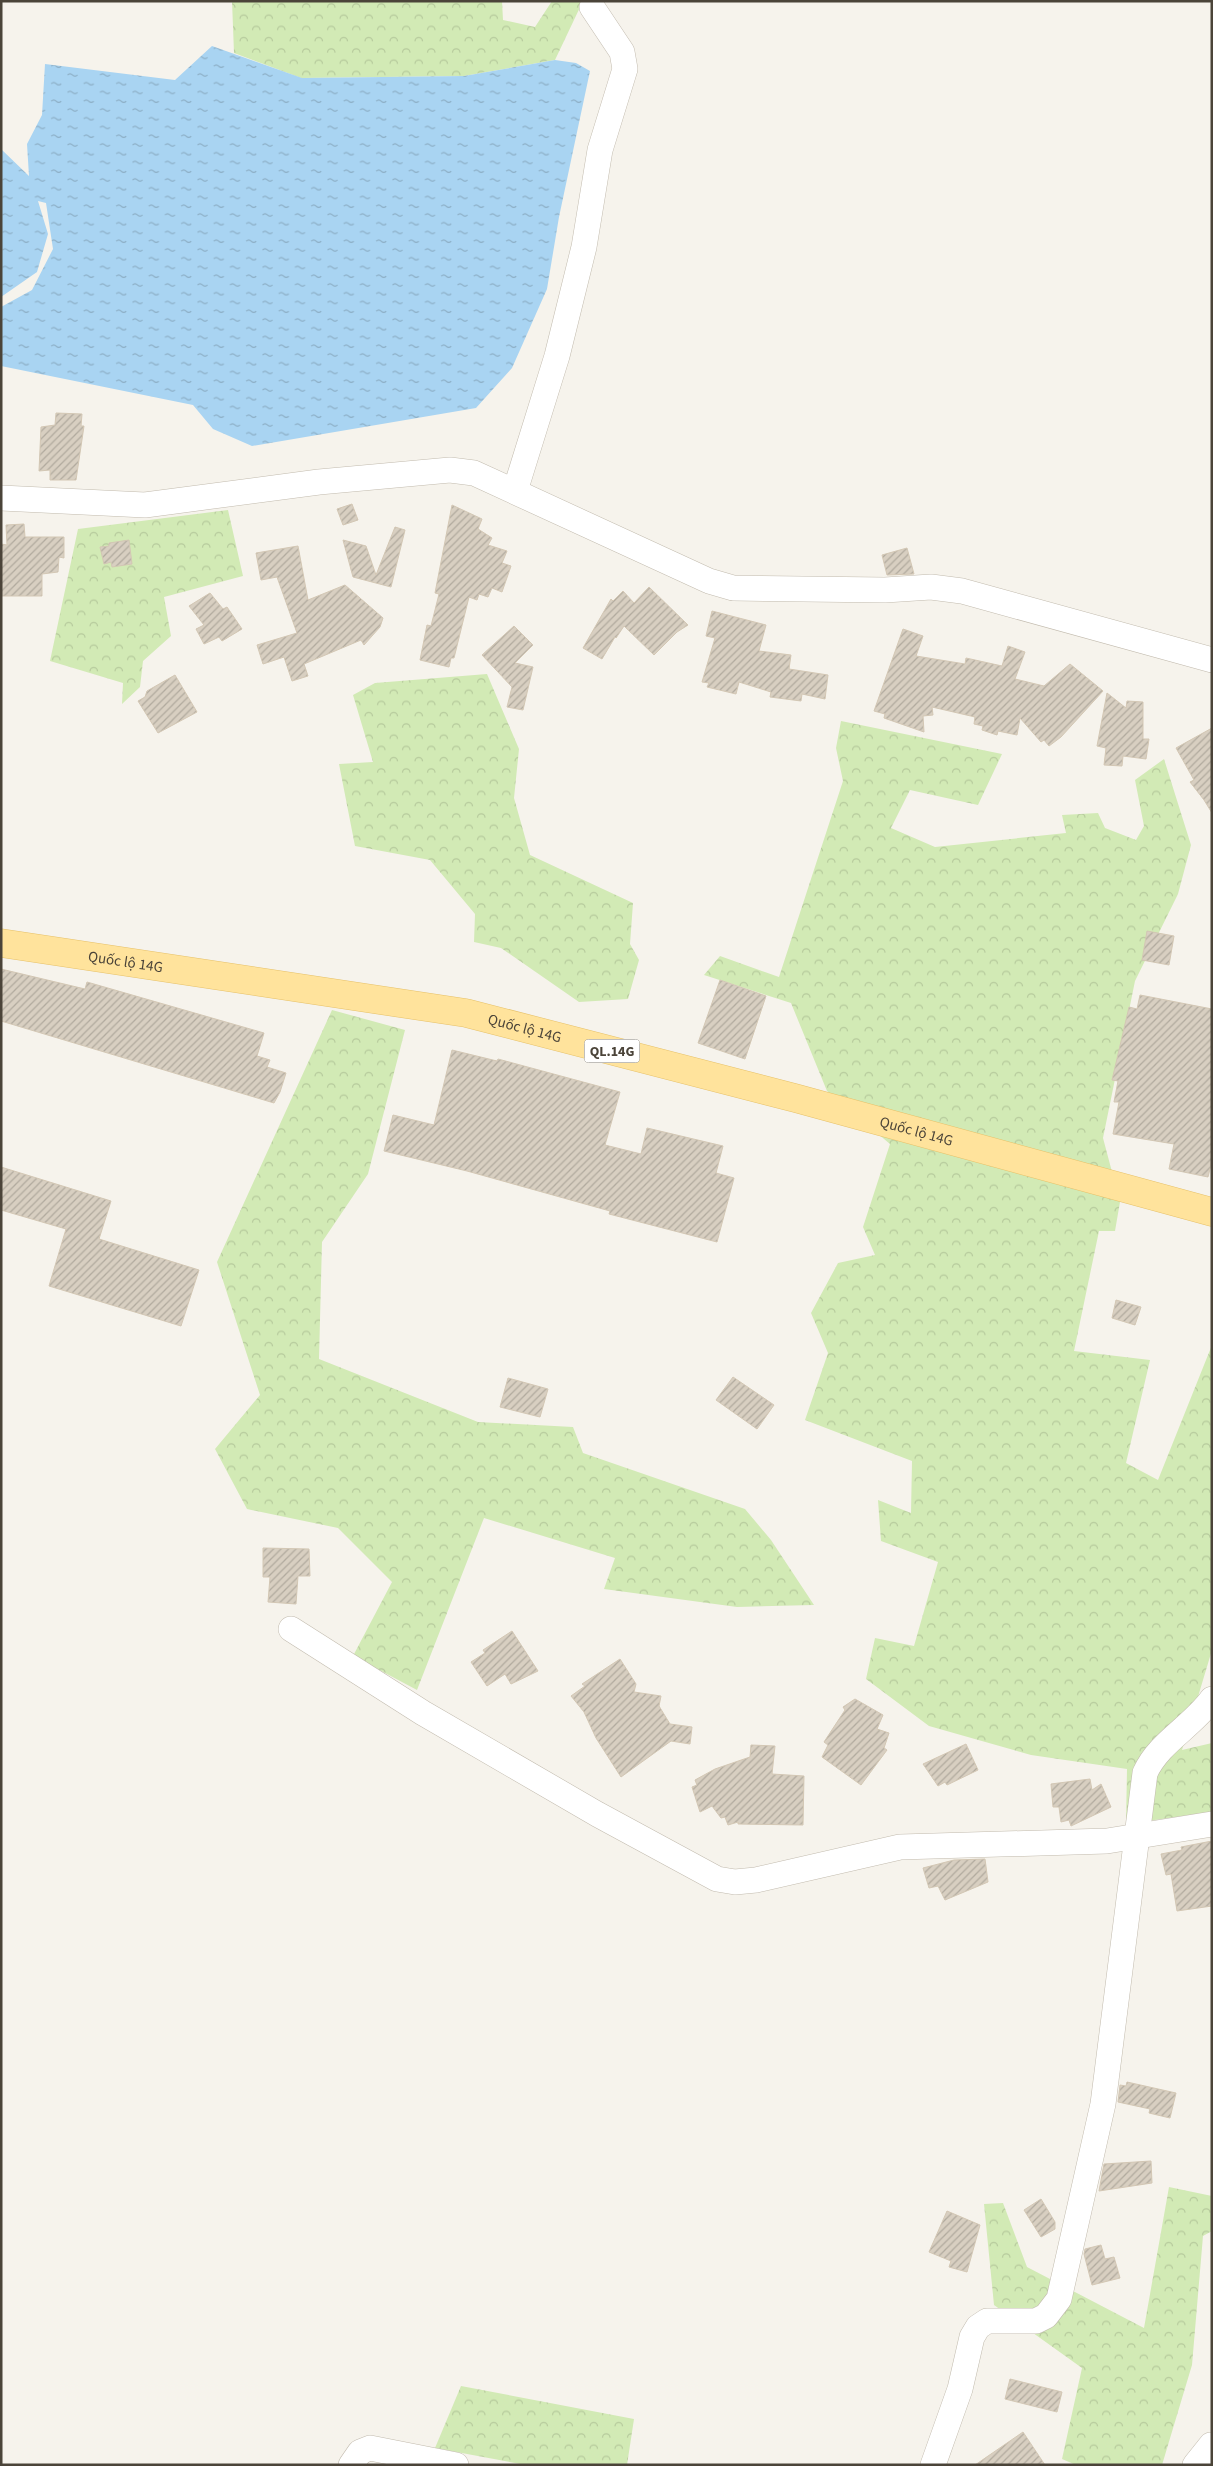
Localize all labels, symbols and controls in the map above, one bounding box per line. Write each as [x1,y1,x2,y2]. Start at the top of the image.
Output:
street label: Quốc lộ 14G [87,946,164,978]
street label: Quốc lộ 14G [486,1009,564,1048]
road number: QL.14G [584,1040,640,1062]
street label: Quốc lộ 14G [877,1112,955,1152]

